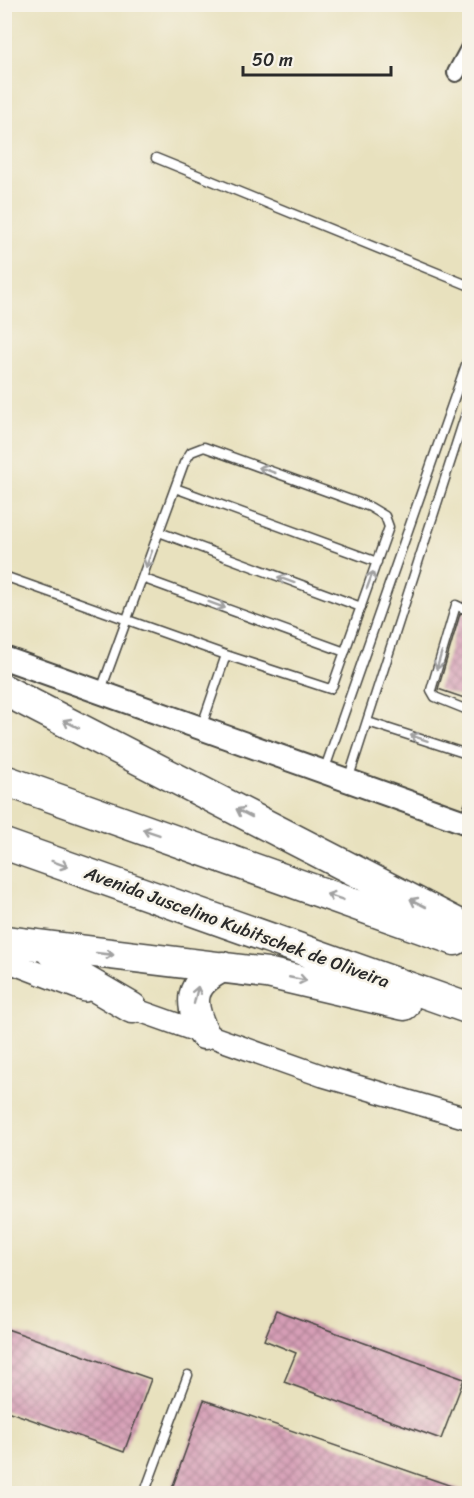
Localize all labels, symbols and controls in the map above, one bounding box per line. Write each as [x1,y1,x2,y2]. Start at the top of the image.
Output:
scale bar [243,39,392,77]
text: 50 m [252,44,293,76]
one-way arrow [258,463,277,474]
one-way arrow [143,549,154,567]
one-way arrow [366,571,377,590]
one-way arrow [277,573,296,584]
one-way arrow [207,601,226,612]
one-way arrow [433,651,444,670]
one-way arrow [63,718,80,730]
one-way arrow [410,732,429,743]
one-way arrow [236,807,254,818]
one-way arrow [142,826,161,837]
street label: Avenida Juscelino Kubitschek de Oliveira [79,857,394,997]
one-way arrow [50,859,69,870]
one-way arrow [326,891,345,902]
one-way arrow [409,897,427,908]
one-way arrow [95,949,114,960]
one-way arrow [288,974,308,985]
one-way arrow [191,986,202,1005]

